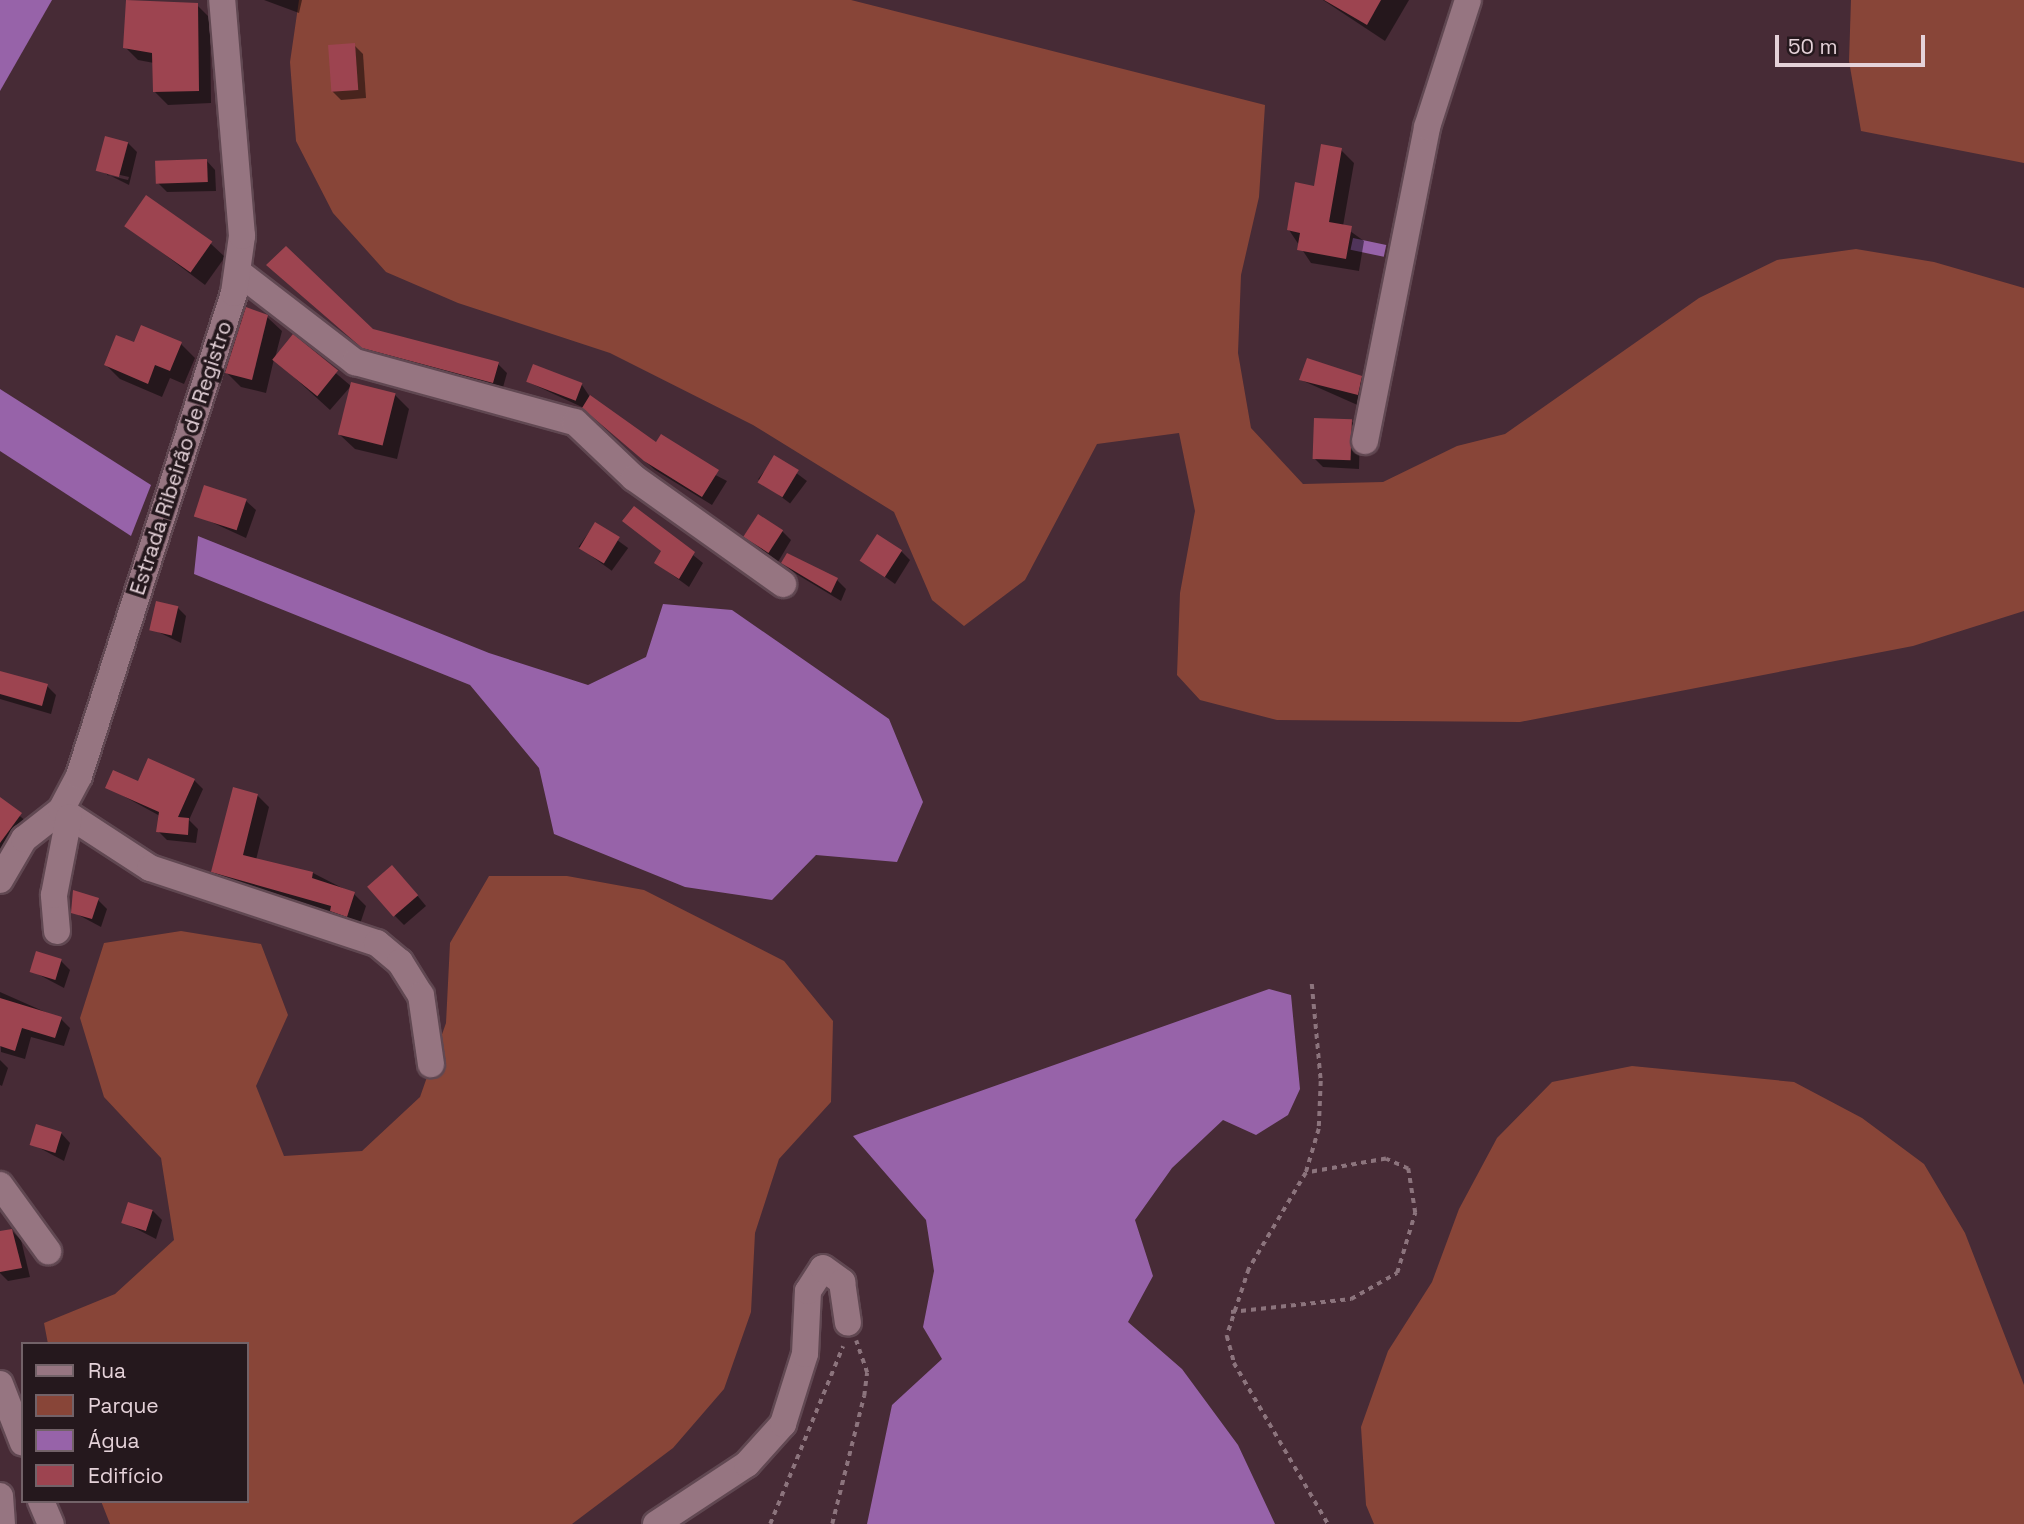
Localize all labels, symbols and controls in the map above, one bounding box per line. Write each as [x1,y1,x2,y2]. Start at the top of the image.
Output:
scale bar [1779,21,1930,65]
text: 50 m [1788,33,1838,60]
street label: Estrada Ribeirão de Registro [125,318,237,598]
legend [21,1342,248,1503]
text: Rua [88,1357,126,1384]
text: Parque [88,1392,159,1419]
text: Água [88,1427,140,1454]
text: Edifício [88,1462,164,1489]

